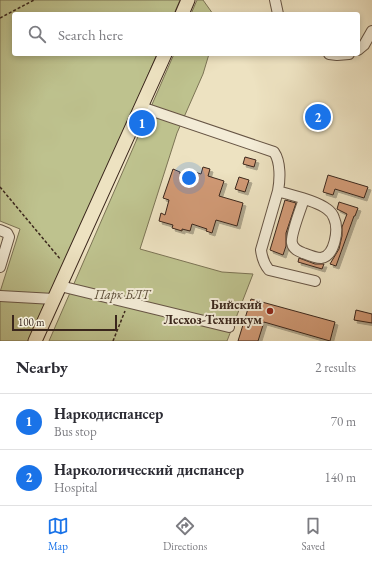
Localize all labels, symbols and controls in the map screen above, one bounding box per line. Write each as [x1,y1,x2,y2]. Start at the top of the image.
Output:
search box [12,12,360,56]
icon: search [26,23,48,45]
text: Search here [58,25,123,44]
pin: 2 [305,102,331,132]
pin: 1 [129,108,155,138]
your location [179,168,199,188]
park label: Парк БЛТ [93,286,152,303]
place label: Бийский Лесхоз-Техникум [163,296,262,328]
marker: Бийский Лесхоз-Техникум [265,306,275,316]
scale bar [12,313,117,332]
text: 100 m [18,315,45,329]
text: Nearby [16,356,68,378]
text: 2 results [315,359,356,376]
text: Наркодиспансер [54,404,163,423]
text: 1 [26,413,32,430]
text: 70 m [331,413,356,430]
text: Bus stop [54,423,97,440]
text: Наркологический диспансер [54,460,244,479]
text: 2 [26,469,32,486]
text: 140 m [325,469,356,486]
text: Hospital [54,479,98,496]
tab: Map [47,515,69,553]
tab: Directions [163,515,207,553]
tab: Saved [301,515,325,553]

